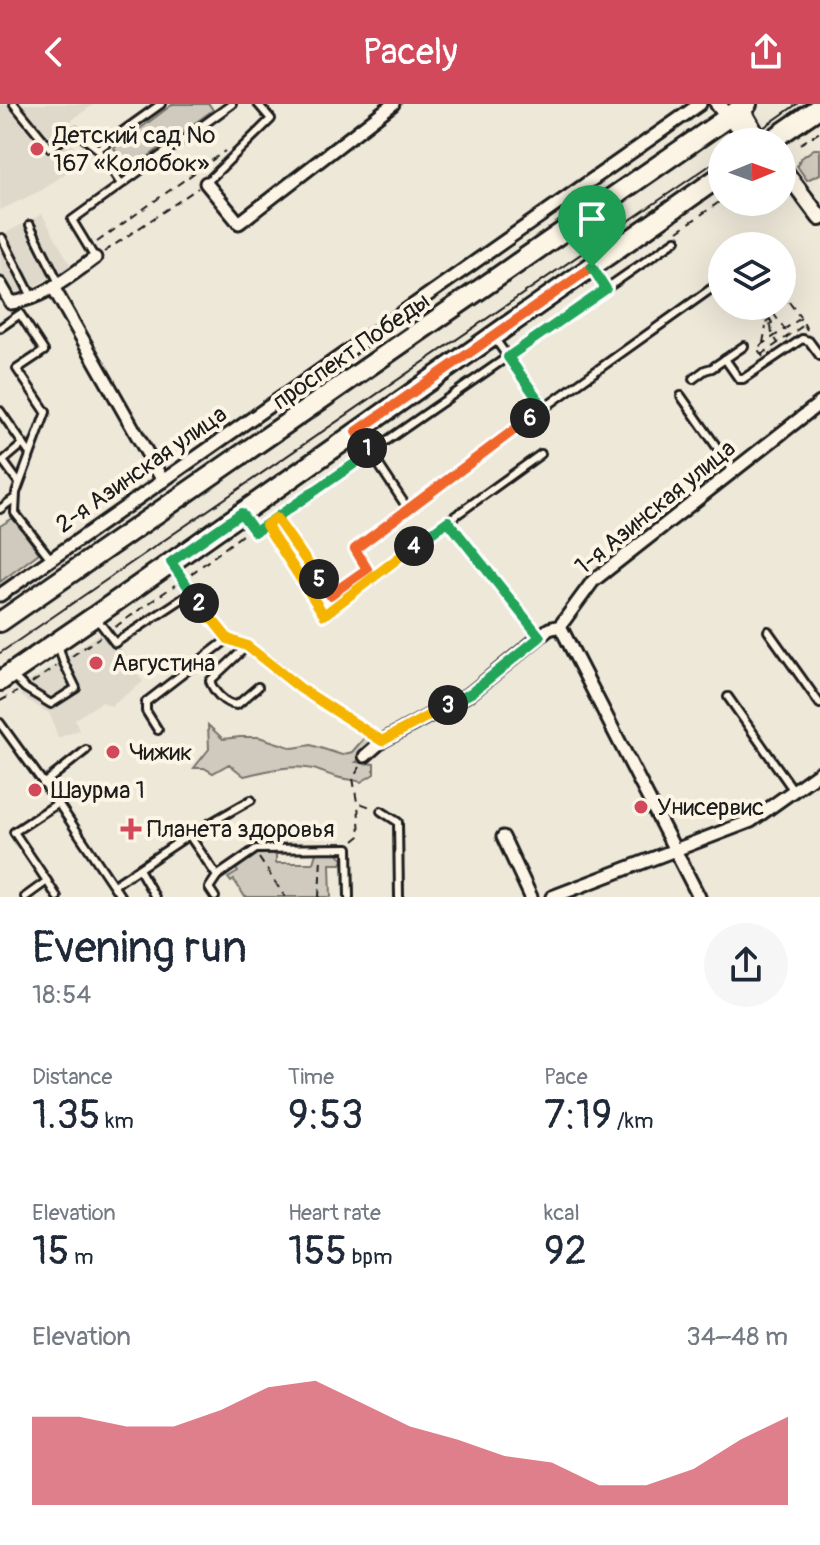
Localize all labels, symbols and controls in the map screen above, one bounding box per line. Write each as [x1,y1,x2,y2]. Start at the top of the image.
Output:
icon: back [32,30,76,74]
text: Pacely [362,30,458,75]
icon: share [744,30,788,74]
place label: Детский сад № 167 «Колобок» [52,121,215,178]
north arrow [708,128,796,216]
map controls [708,128,796,320]
marker: Детский сад № 167 «Колобок» [28,140,46,158]
pin [558,185,626,267]
icon: arrive [570,197,614,241]
button: layers [708,232,796,320]
street label: проспект Победы [267,286,435,416]
pin: 6 [510,398,550,438]
street label: 2-я Азинская улица [50,400,232,539]
text: 6 [524,404,536,432]
pin: 1 [347,428,387,468]
text: 1 [363,434,371,462]
street label: 1-я Азинская улица [569,434,741,581]
pin: 4 [394,526,434,566]
text: 4 [408,532,420,560]
pin: 5 [299,559,339,599]
text: 5 [313,565,325,593]
pin: 2 [179,583,219,623]
text: 2 [193,589,205,617]
place label: Августина [112,649,215,678]
marker: Августина [87,654,105,672]
pin: 3 [428,685,468,725]
text: 3 [442,691,454,719]
place label: Чижик [129,738,193,767]
marker: Чижик [104,743,122,761]
place label: Шаурма 1 [51,776,145,805]
marker: Шаурма 1 [26,781,44,799]
place label: Унисервис [657,793,764,822]
marker: Унисервис [632,798,650,816]
place label: Планета здоровья [147,815,335,844]
marker: Планета здоровья [122,820,140,838]
text: Evening run [32,921,247,976]
button: share [704,923,788,1007]
text: 18:54 [32,979,91,1011]
text: Distance [32,1063,112,1091]
text: Time [288,1063,334,1091]
text: Pace [544,1063,588,1091]
text: 1.35 [32,1091,100,1140]
text: 9:53 [288,1091,363,1140]
text: 7:19 [544,1091,612,1140]
text: km [100,1107,134,1135]
text: /km [612,1107,653,1135]
text: Elevation [32,1199,116,1227]
text: Heart rate [288,1199,381,1227]
text: kcal [544,1199,580,1227]
text: 15 [32,1227,69,1276]
text: 155 [288,1227,347,1276]
text: 92 [544,1227,587,1276]
text: m [69,1243,94,1271]
text: bpm [347,1243,393,1271]
text: Elevation [32,1321,131,1353]
text: 34–48 m [686,1321,788,1353]

